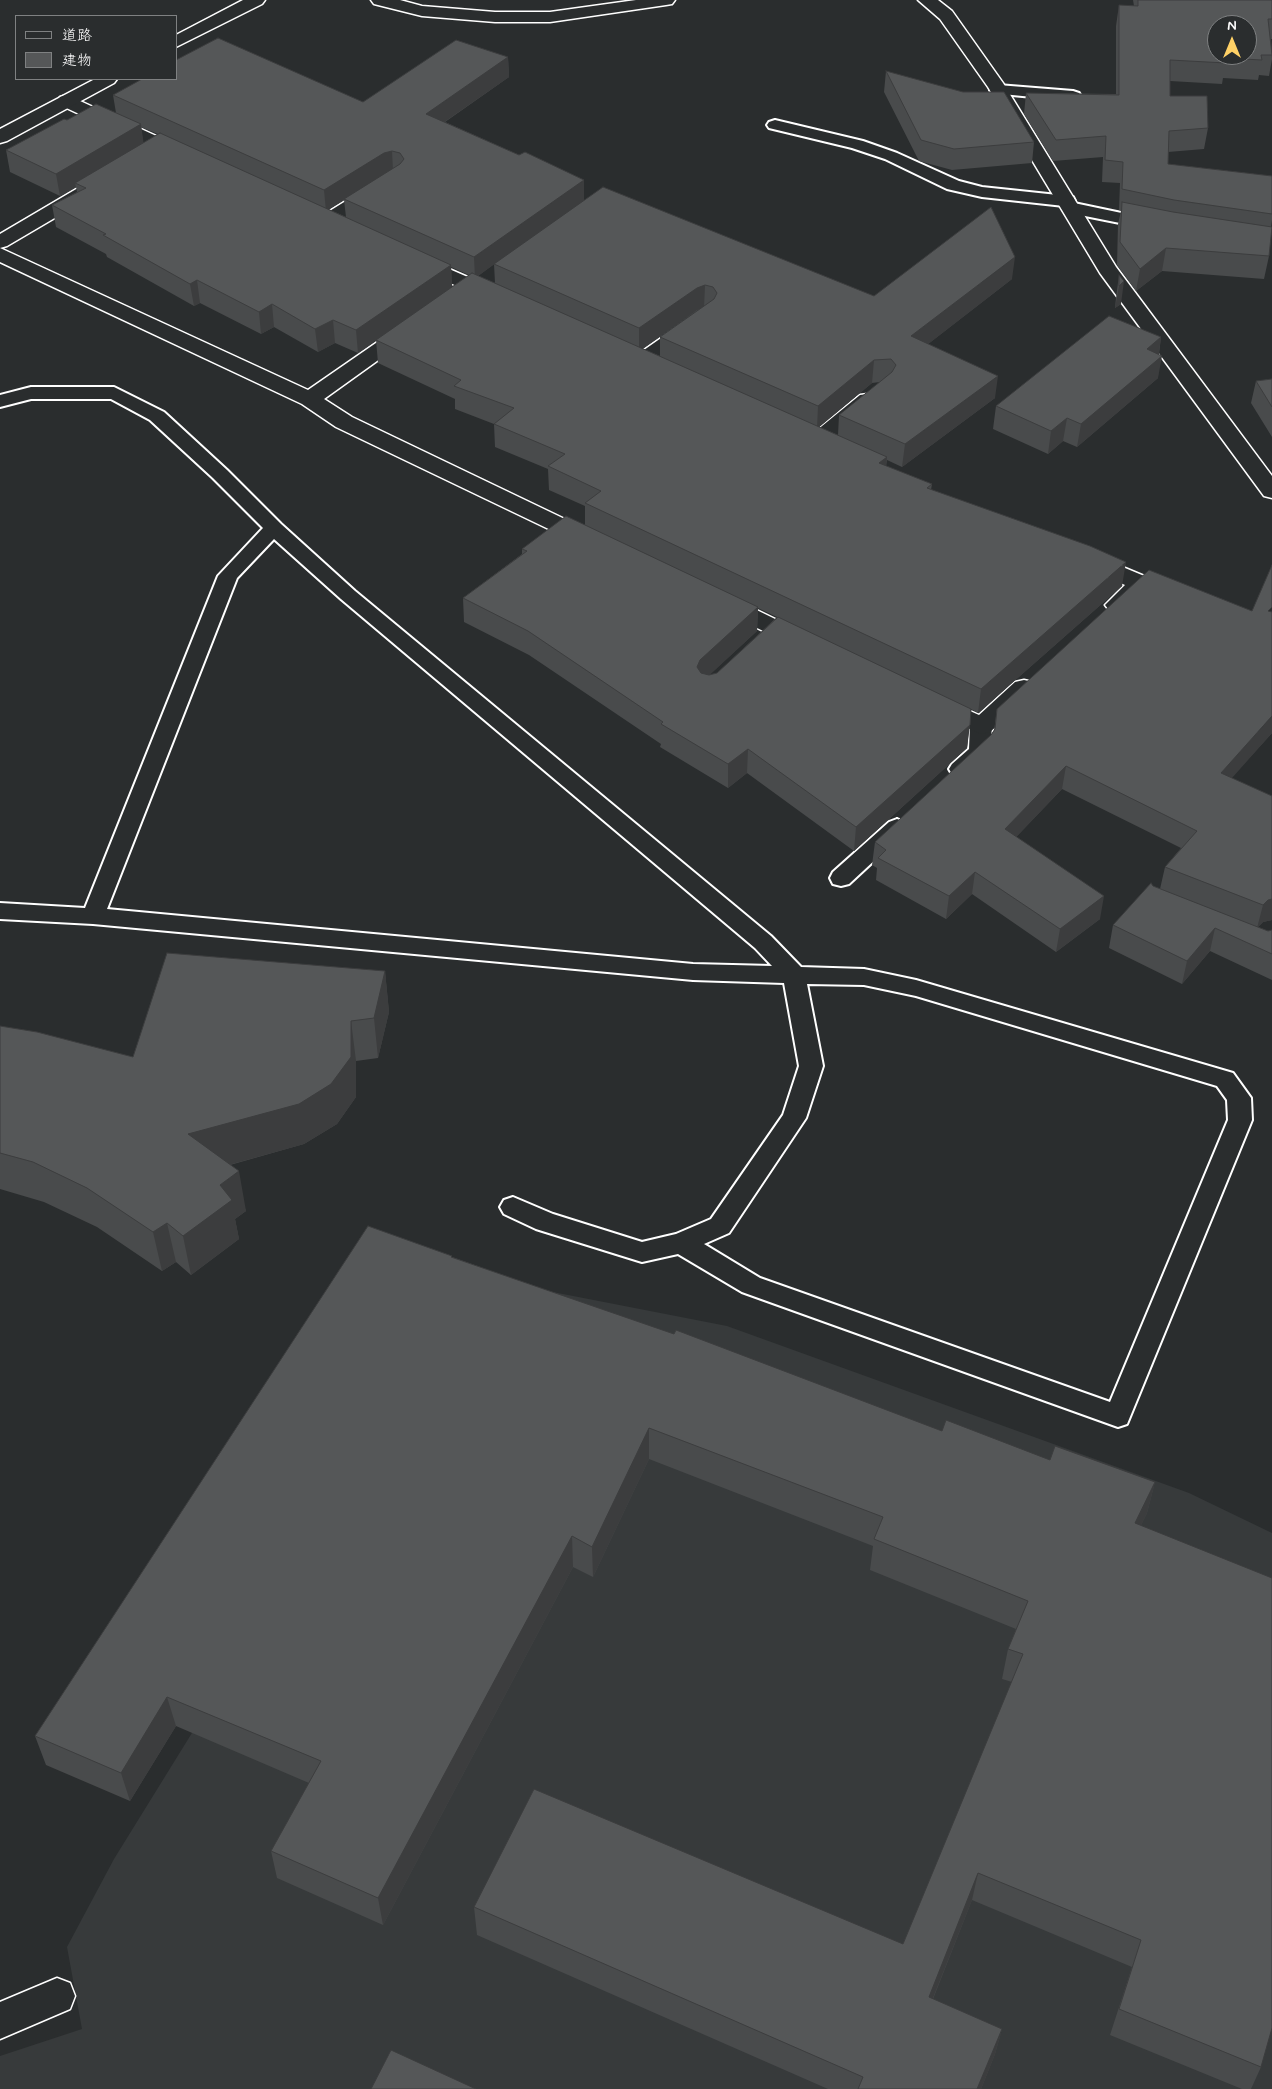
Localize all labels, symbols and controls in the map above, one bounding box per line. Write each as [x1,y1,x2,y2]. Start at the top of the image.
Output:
legend [15,15,178,80]
north arrow [1207,15,1257,65]
text: N [1227,17,1237,35]
text: 道路 [62,26,92,46]
text: 建物 [62,51,92,71]

